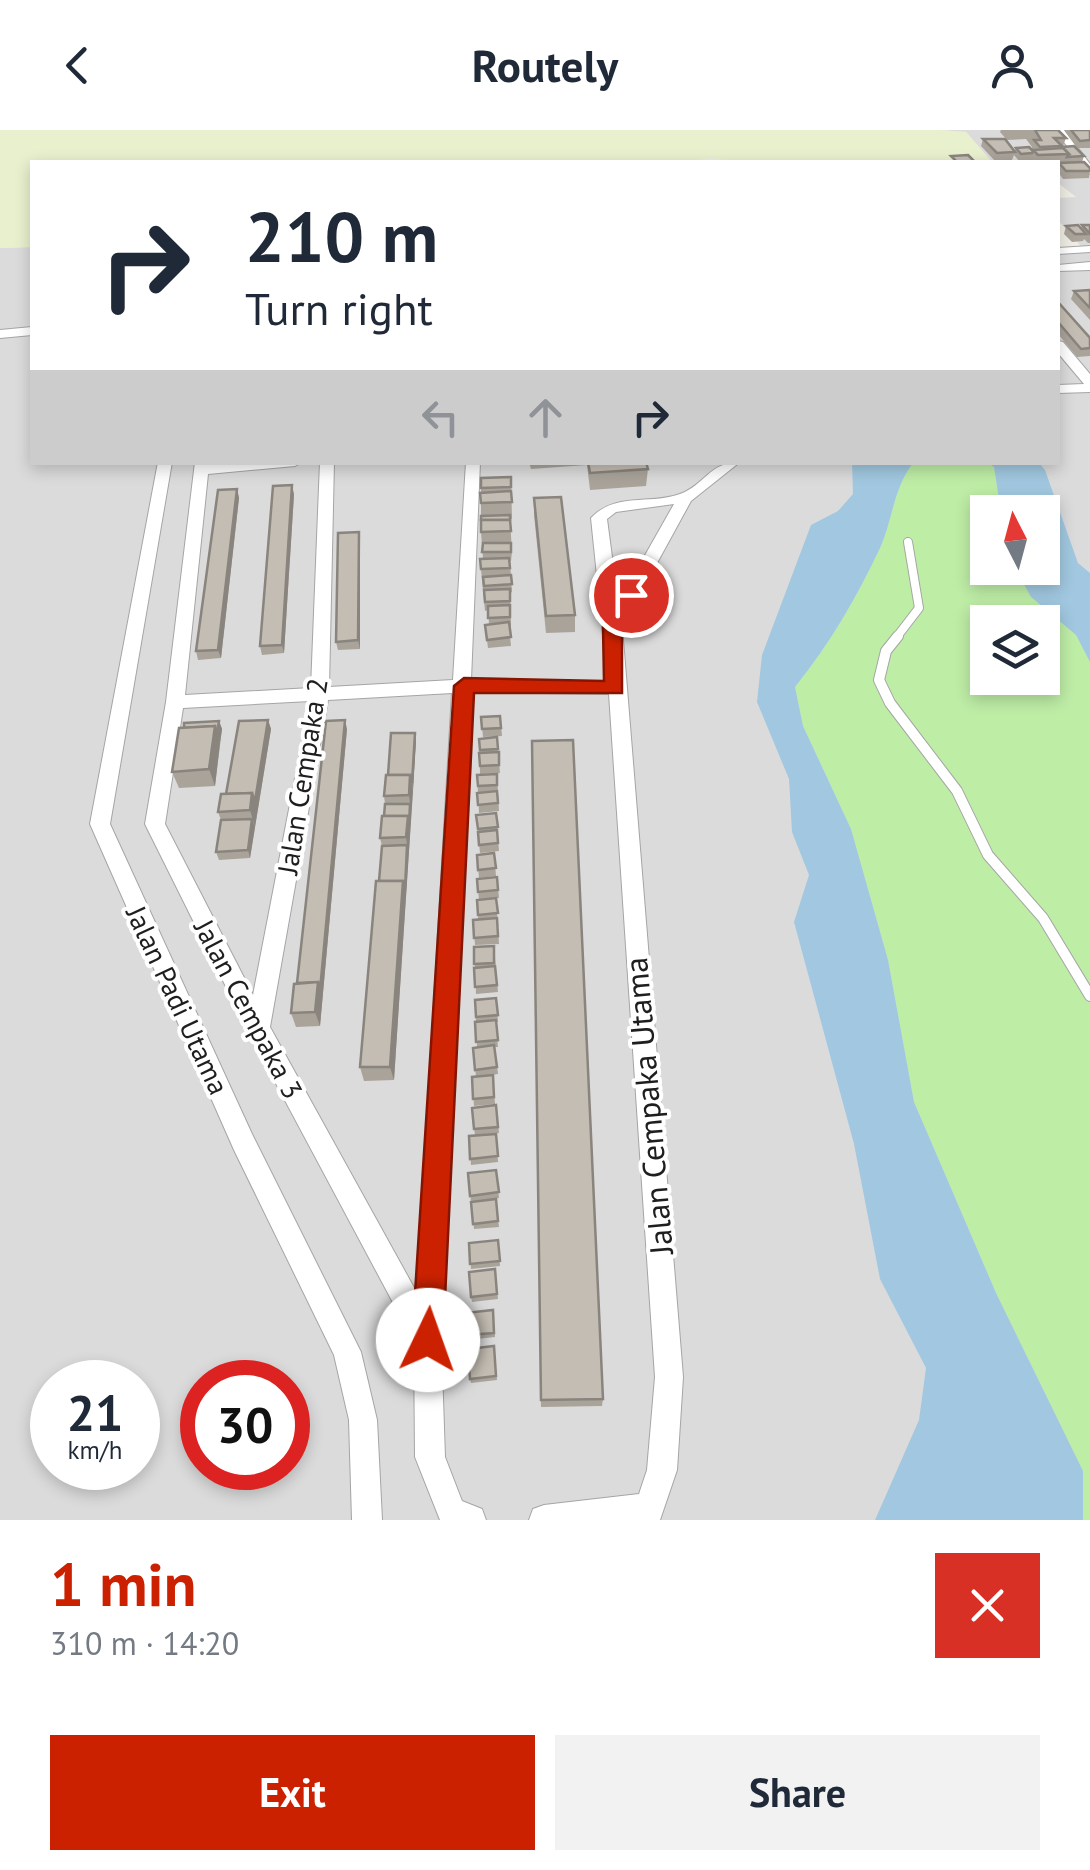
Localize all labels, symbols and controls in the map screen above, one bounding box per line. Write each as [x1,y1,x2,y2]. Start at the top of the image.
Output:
text: Routely [472,36,618,94]
icon: back [50,38,105,93]
icon: person [985,38,1040,93]
text: 210 m [245,191,438,281]
icon: right [80,200,210,330]
text: Turn right [245,279,433,337]
icon: left [413,390,468,445]
icon: ahead [518,390,573,445]
icon: right [623,390,678,445]
north arrow [970,495,1060,585]
map controls [970,495,1060,695]
pin [589,553,674,638]
icon: arrive [604,568,659,623]
button: layers [970,605,1060,695]
street label: Jalan Cempaka 2 [268,675,336,878]
street label: Jalan Padi Utama [118,899,238,1100]
street label: Jalan Cempaka 3 [186,912,312,1105]
street label: Jalan Cempaka Utama [614,956,682,1258]
position arrow [376,1288,480,1392]
speed limit sign: 30 [180,1360,310,1490]
text: 21 [67,1380,123,1445]
text: km/h [68,1434,122,1466]
text: 1 min [50,1545,196,1623]
button: close [935,1553,1040,1658]
text: 310 m · 14:20 [50,1622,239,1664]
button: Exit [50,1735,535,1850]
button: Share [555,1735,1040,1850]

